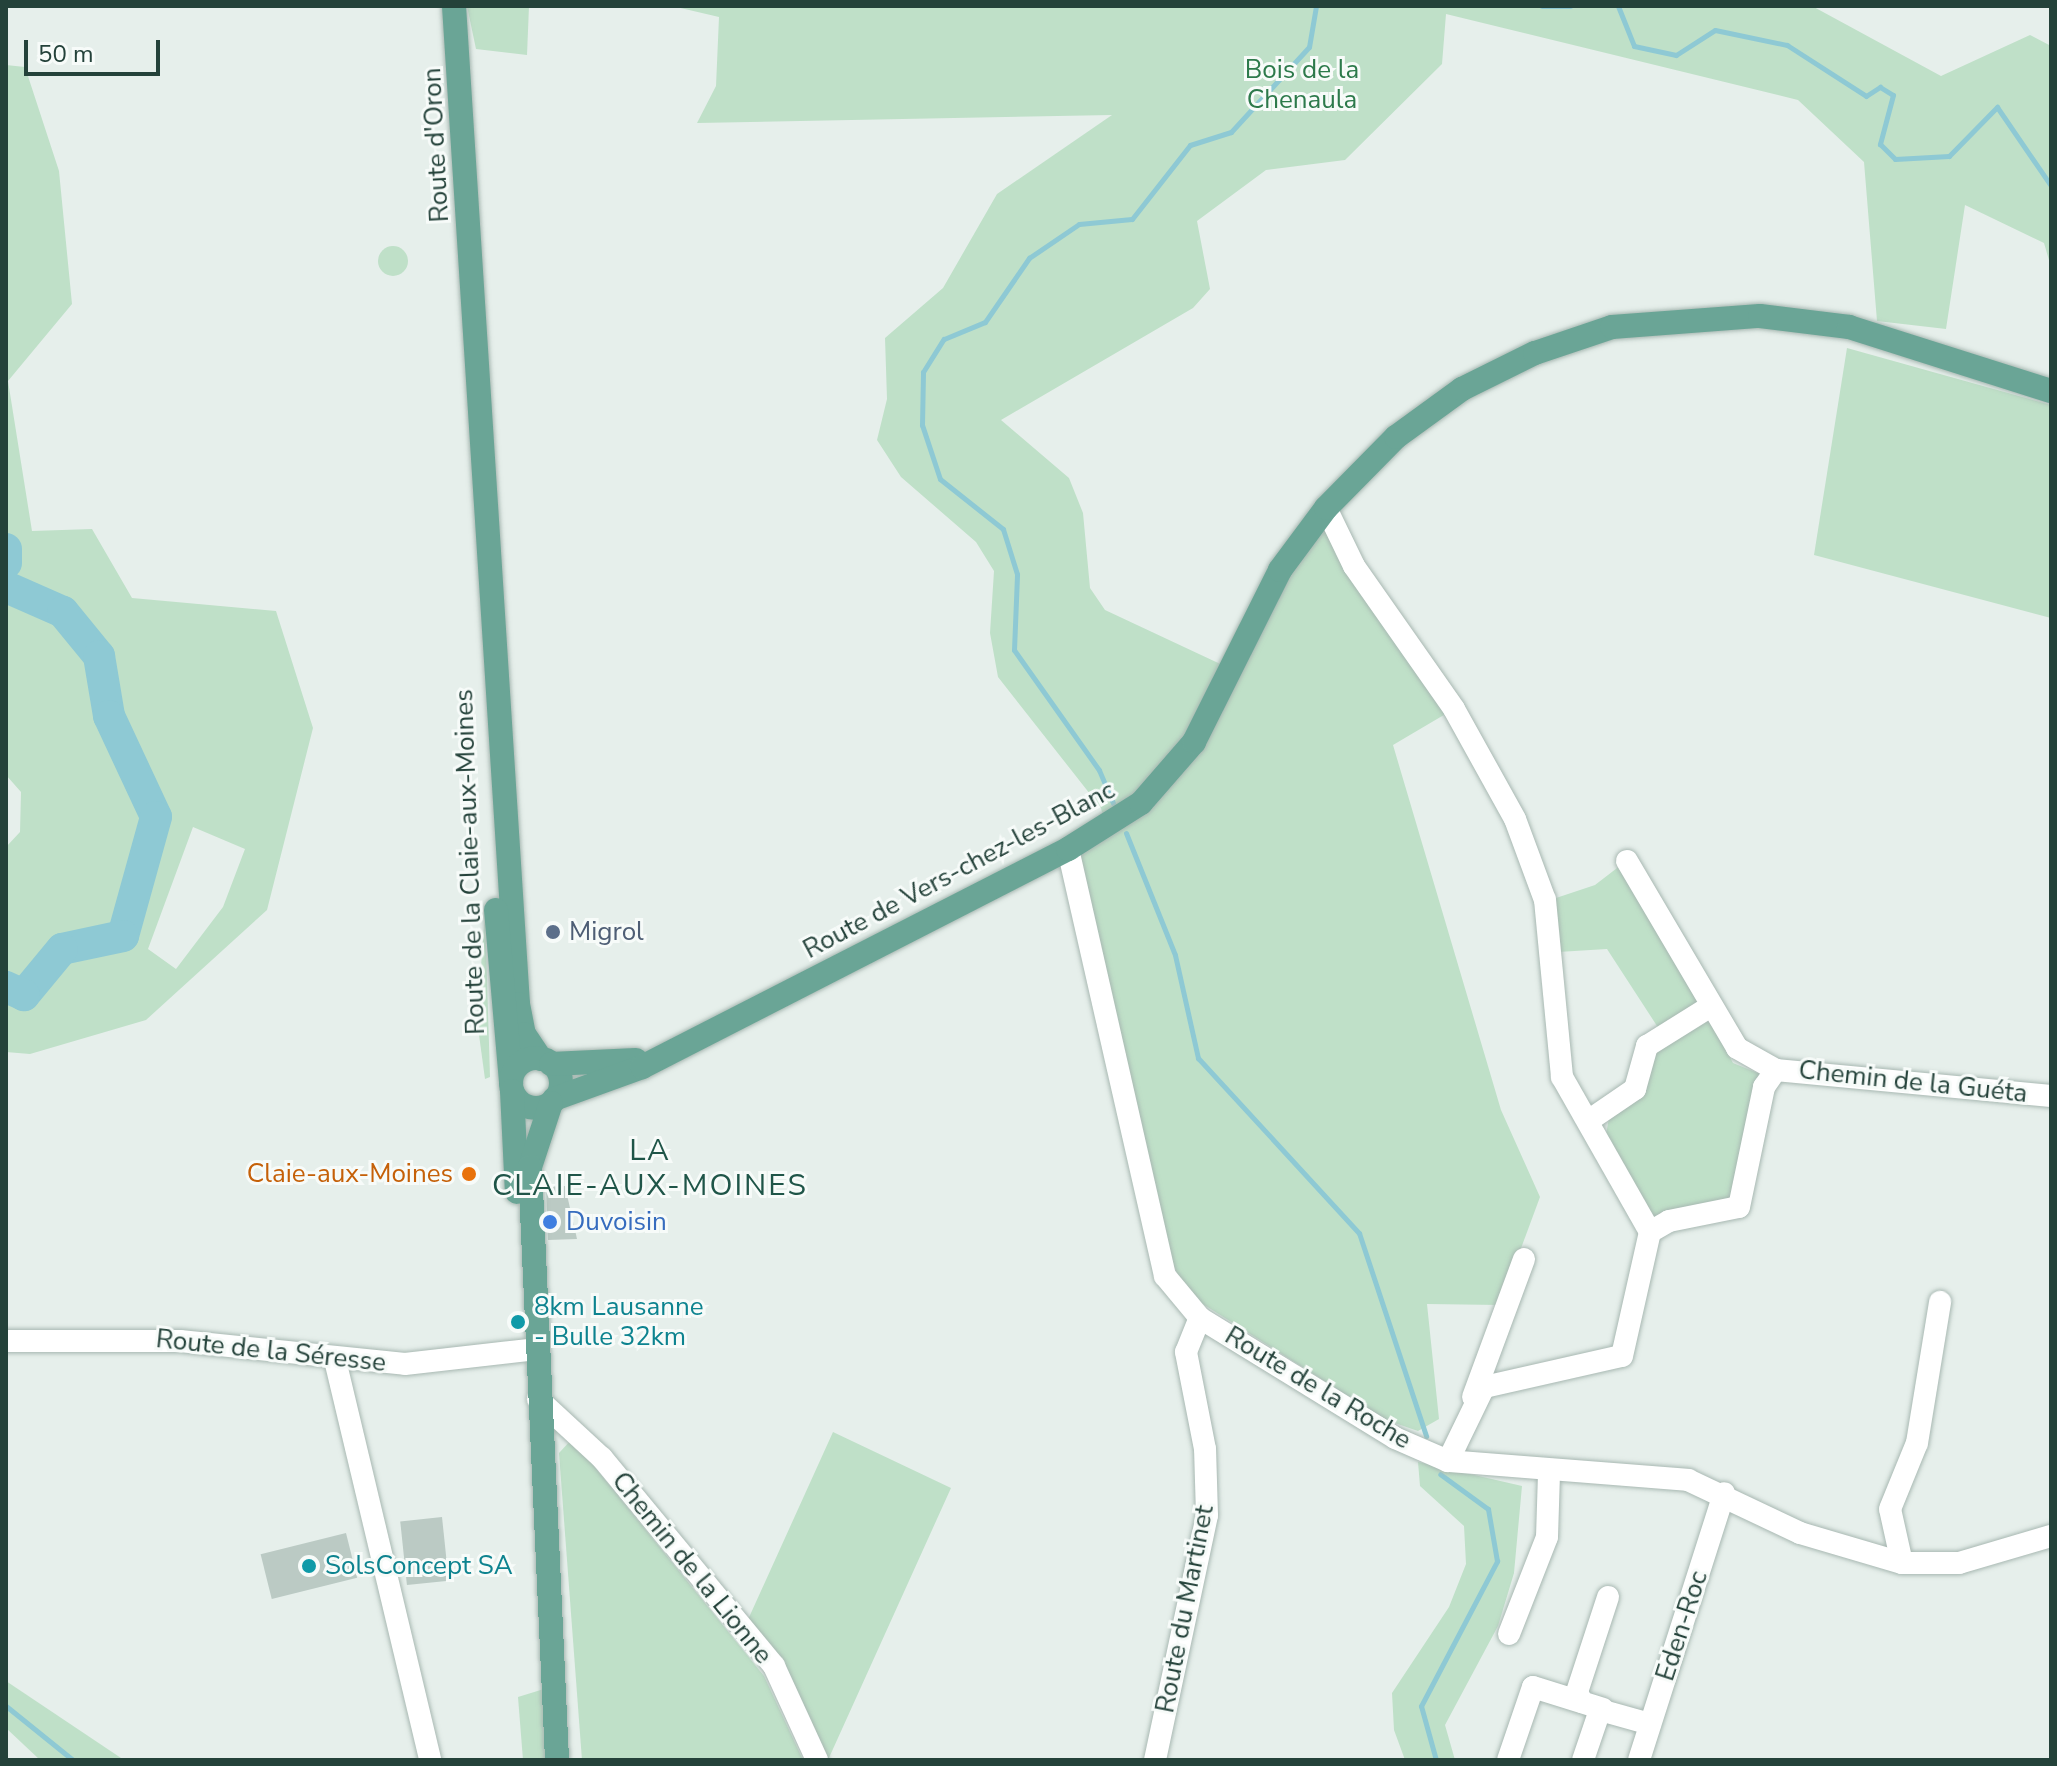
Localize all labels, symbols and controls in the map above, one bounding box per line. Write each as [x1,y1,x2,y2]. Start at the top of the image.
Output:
scale bar [28,24,164,74]
text: 50 m [38,38,94,70]
park label: Bois de la Chenaula [1245,54,1359,116]
street label: Route d'Oron [416,67,456,223]
street label: Route de la Claie-aux-Moines [448,689,492,1035]
street label: Route de Vers-chez-les-Blanc [798,775,1120,965]
place label: Migrol [569,916,644,948]
marker: Migrol [544,923,562,941]
street label: Chemin de la Guéta [1797,1054,2029,1110]
district label: LA CLAIE-AUX-MOINES [492,1133,808,1204]
place label: Claie-aux-Moines [247,1158,453,1190]
marker: Claie-aux-Moines [460,1165,478,1183]
place label: Duvoisin [566,1206,667,1238]
marker: Duvoisin [541,1213,559,1231]
place label: 8km Lausanne - Bulle 32km [534,1291,704,1352]
marker: 8km Lausanne - Bulle 32km [509,1313,527,1331]
street label: Route de la Roche [1219,1320,1417,1456]
street label: Route de la Séresse [154,1323,388,1379]
street label: Chemin de la Lionne [605,1466,779,1670]
street label: Route du Martinet [1150,1503,1220,1715]
place label: SolsConcept SA [325,1550,513,1582]
marker: SolsConcept SA [300,1557,318,1575]
street label: Eden-Roc [1650,1567,1714,1685]

